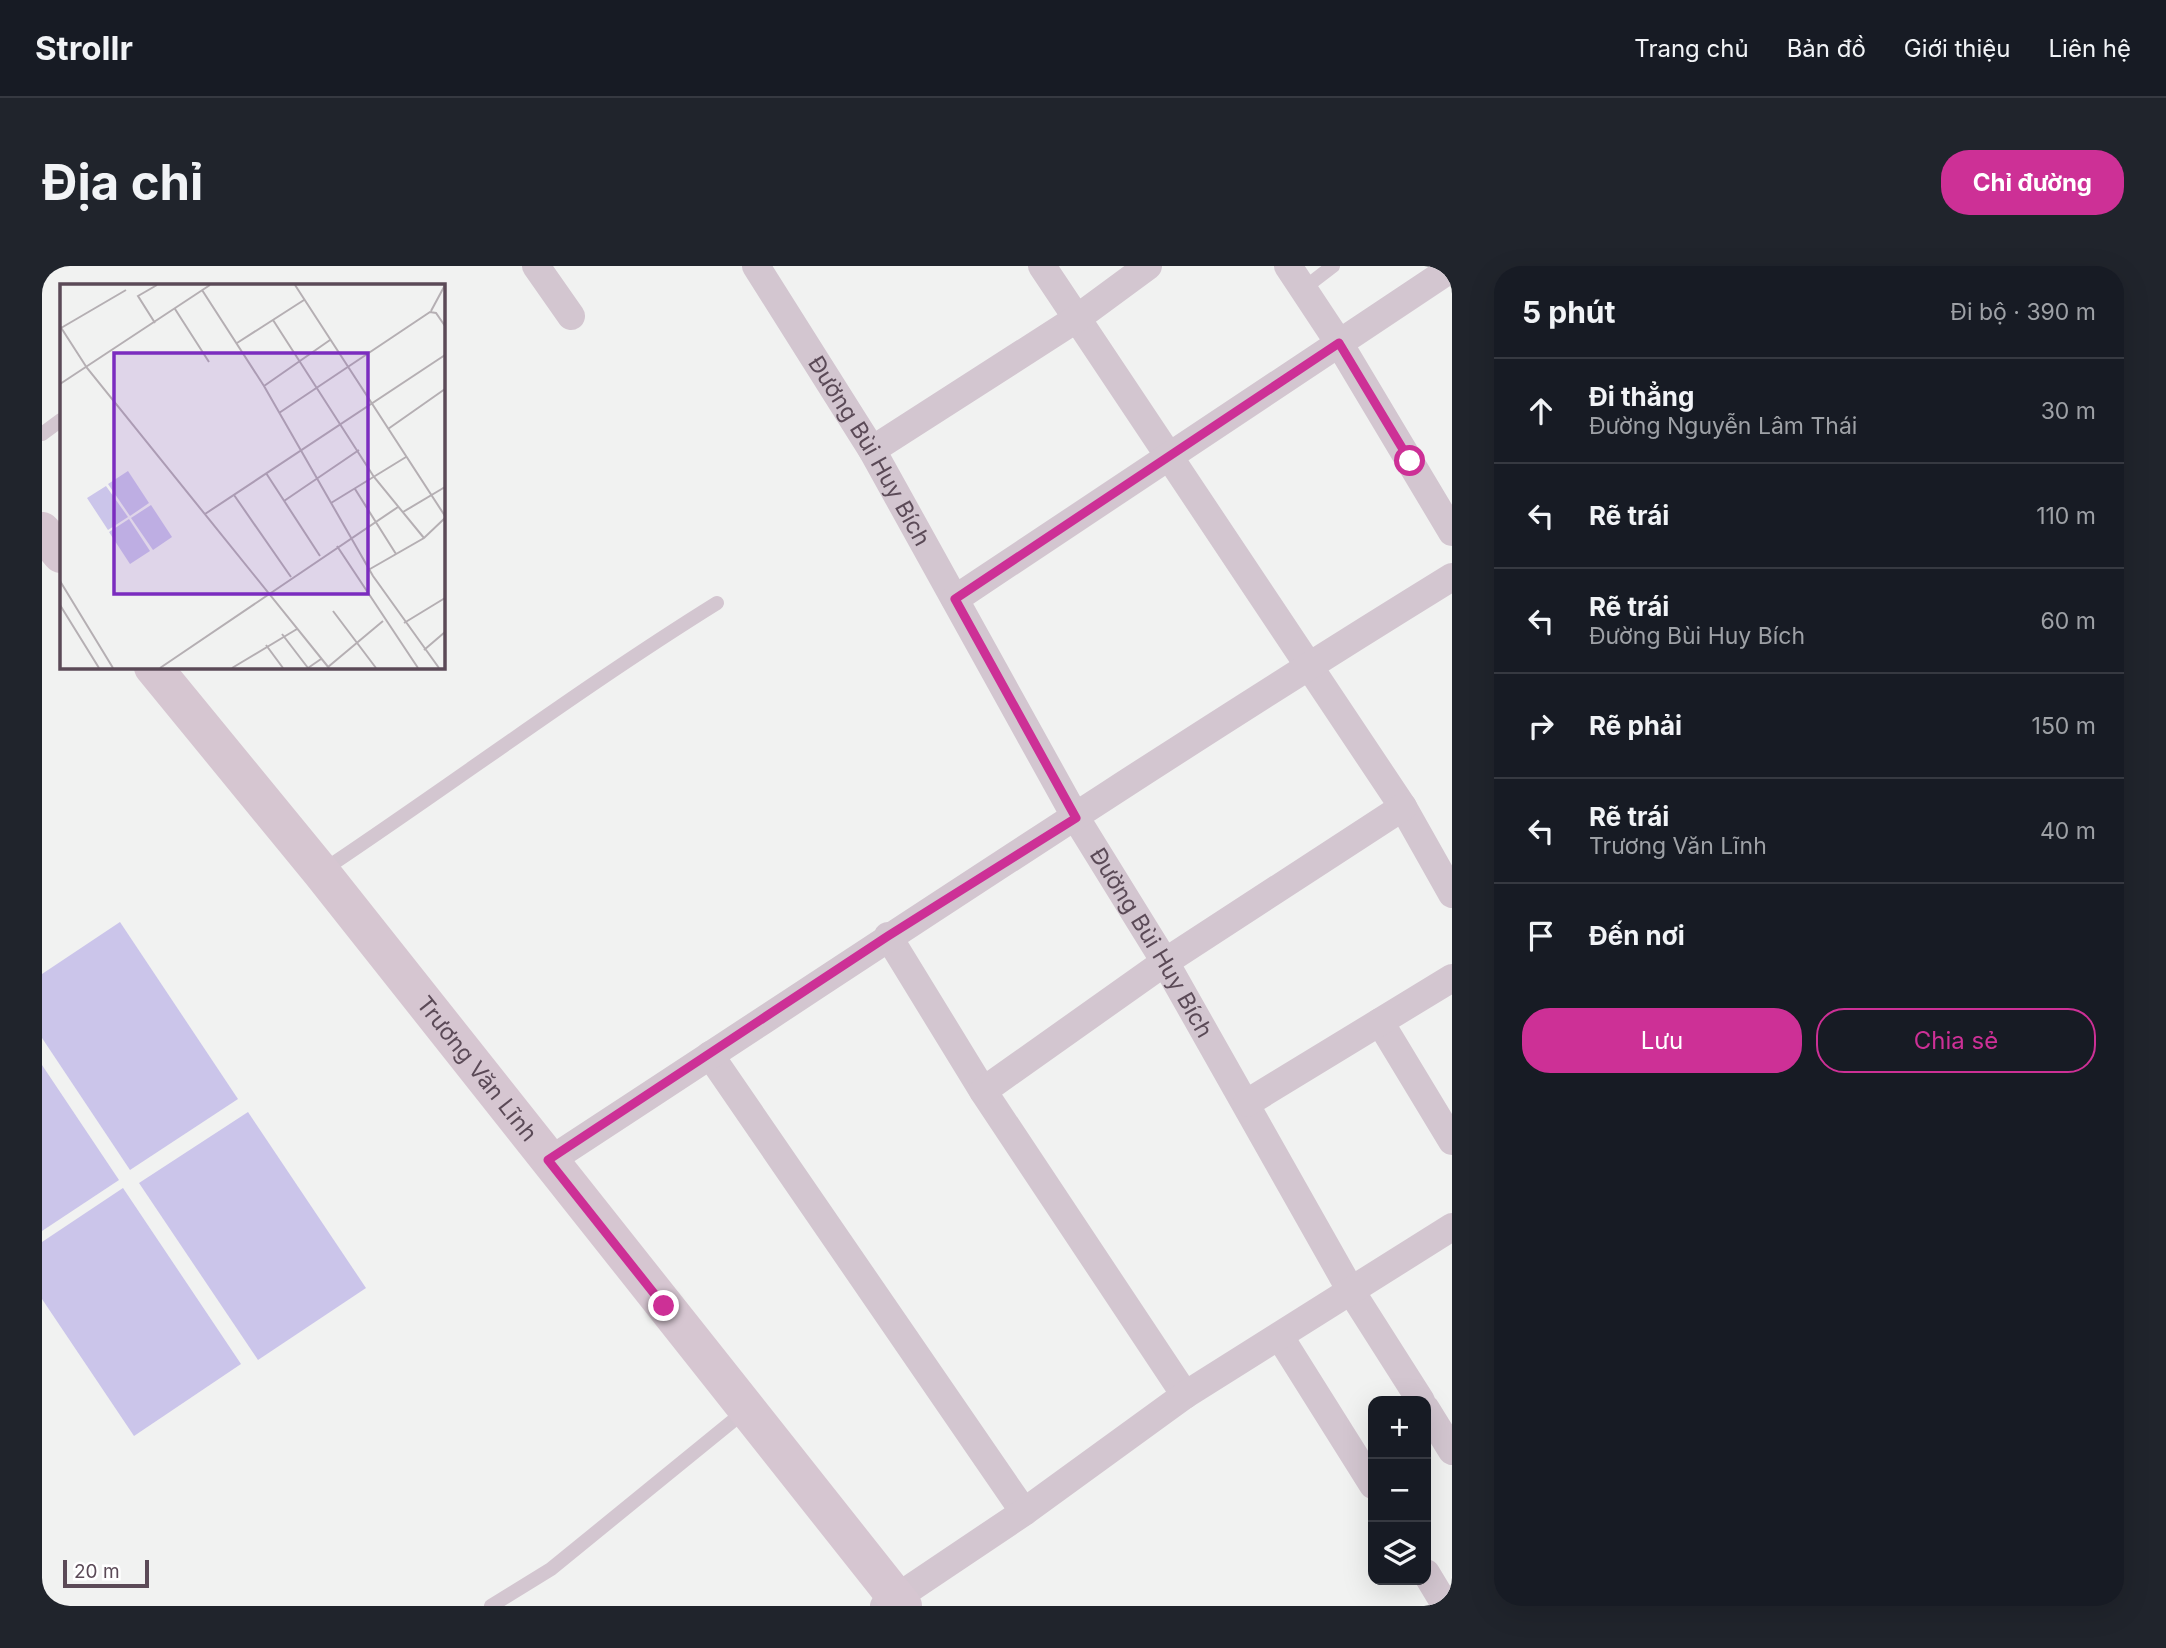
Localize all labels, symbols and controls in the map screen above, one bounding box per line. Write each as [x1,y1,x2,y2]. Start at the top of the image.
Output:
text: Strollr [35,28,133,68]
text: Trang chủ [1634,34,1749,63]
text: Bản đồ [1787,34,1866,63]
text: Giới thiệu [1904,34,2011,63]
text: Liên hệ [2049,34,2131,63]
button: Chỉ đường [1941,150,2124,215]
text: Địa chỉ [42,153,203,212]
inset map [60,284,444,668]
text: 5 phút [1522,294,1616,330]
text: Đi bộ · 390 m [1950,298,2096,326]
street label: Đường Bùi Huy Bích [802,351,936,551]
text: Đi thẳng [1589,381,1694,412]
icon: ahead [1522,392,1560,430]
text: 30 m [2041,397,2096,425]
text: Đường Nguyễn Lâm Thái [1589,412,1857,440]
route start [1394,445,1425,476]
icon: left [1522,497,1560,535]
text: Rẽ trái [1589,500,1669,531]
text: 110 m [2036,502,2096,530]
text: Rẽ trái [1589,591,1669,622]
icon: left [1522,602,1560,640]
text: 60 m [2041,607,2096,635]
text: Đường Bùi Huy Bích [1589,622,1805,650]
icon: right [1522,707,1560,745]
text: Rẽ phải [1589,710,1682,741]
text: 150 m [2032,712,2096,740]
text: Rẽ trái [1589,801,1669,832]
icon: left [1522,812,1560,850]
text: 40 m [2040,817,2096,845]
text: Trương Văn Lĩnh [1589,832,1767,860]
street label: Đường Bùi Huy Bích [1084,843,1219,1042]
icon: arrive [1522,917,1560,955]
text: Đến nơi [1589,920,1685,951]
street label: Trương Văn Lĩnh [411,990,543,1147]
button: Lưu [1522,1008,1802,1073]
button: Chia sẻ [1816,1008,2096,1073]
route end [648,1290,679,1321]
map controls [1368,1396,1431,1585]
button: + [1368,1396,1431,1459]
button: − [1368,1459,1431,1522]
button: layers [1368,1522,1431,1585]
scale bar [63,1557,149,1589]
text: 20 m [74,1560,120,1583]

